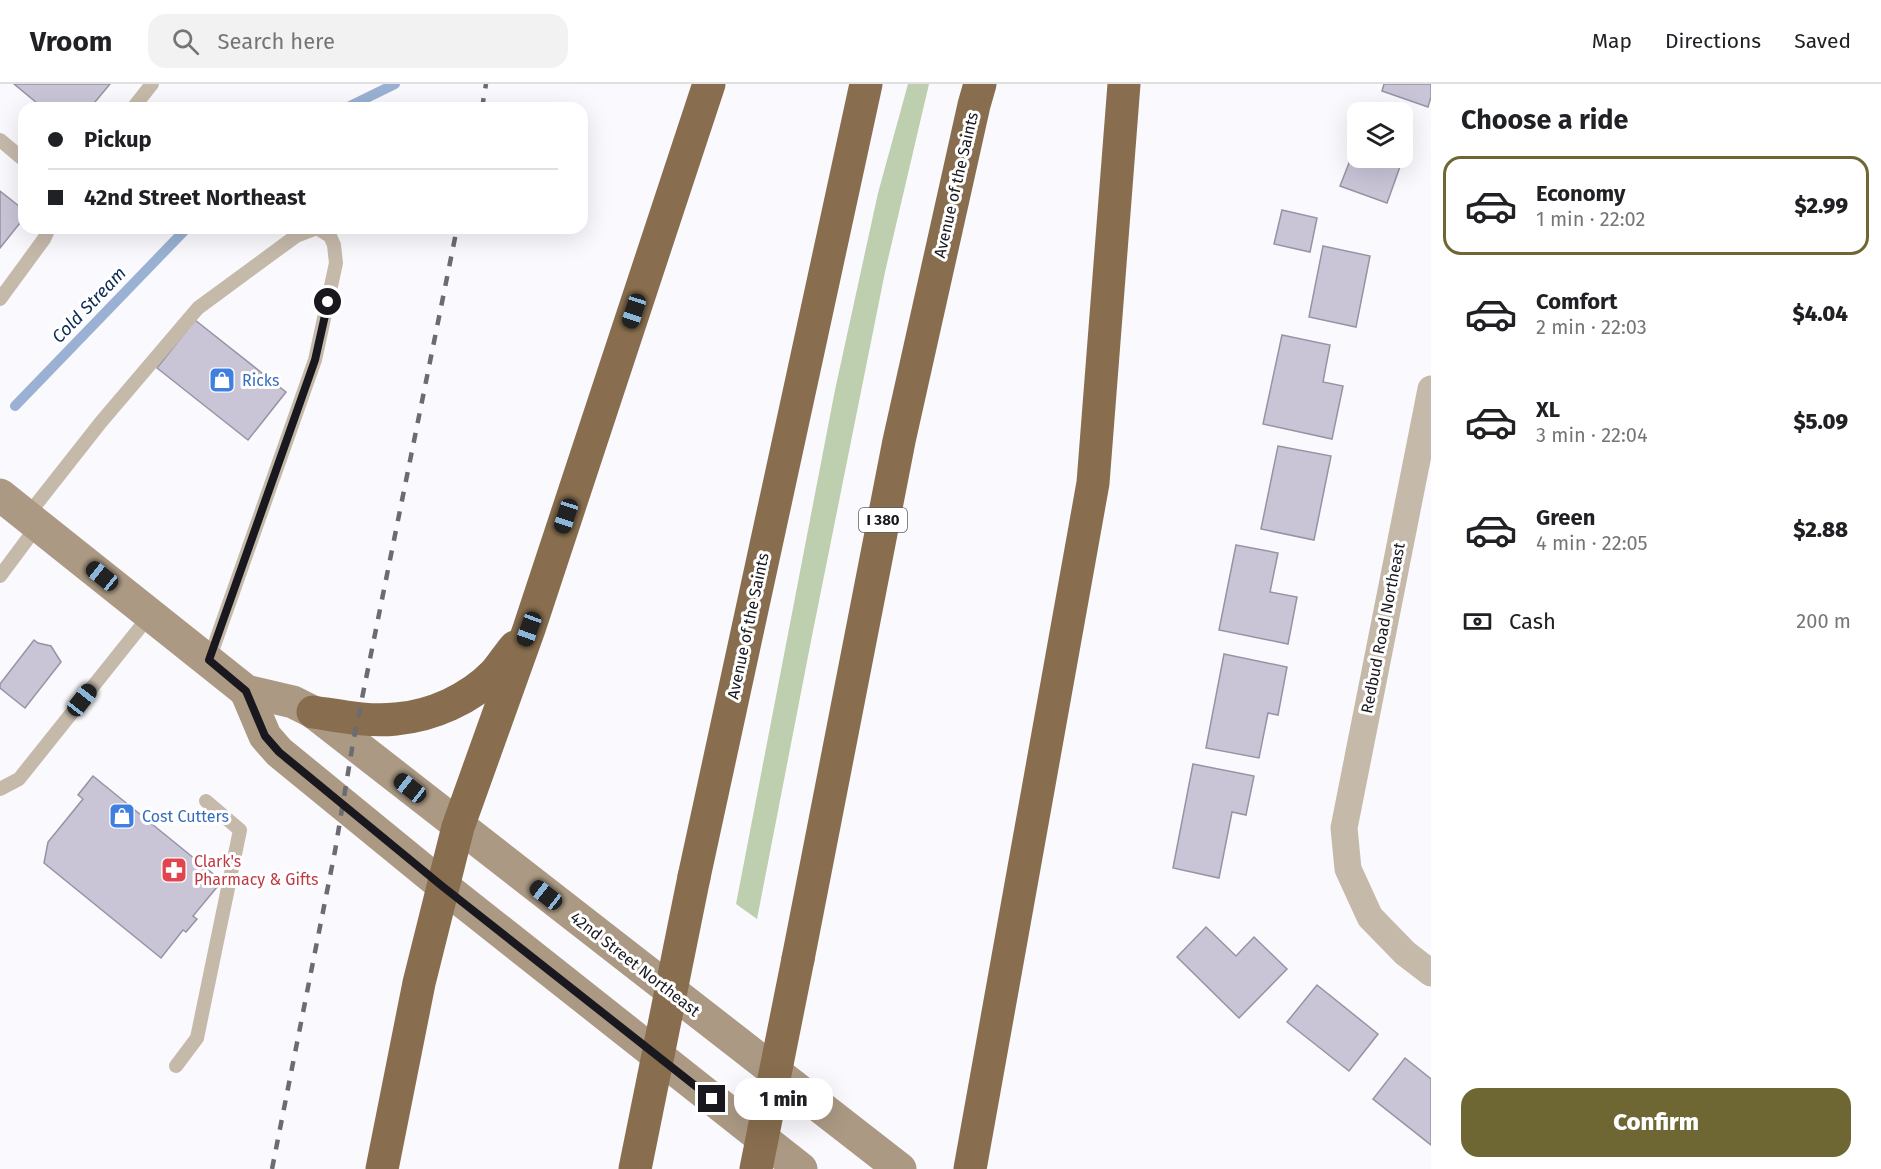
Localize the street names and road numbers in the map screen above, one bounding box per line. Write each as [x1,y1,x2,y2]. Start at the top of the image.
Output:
street label: Avenue of the Saints [930,110,982,260]
road number: I 380 [859,508,907,532]
street label: Redbud Road Northeast [1357,541,1409,715]
street label: Avenue of the Saints [723,551,773,701]
street label: 42nd Street Northeast [567,908,704,1021]

